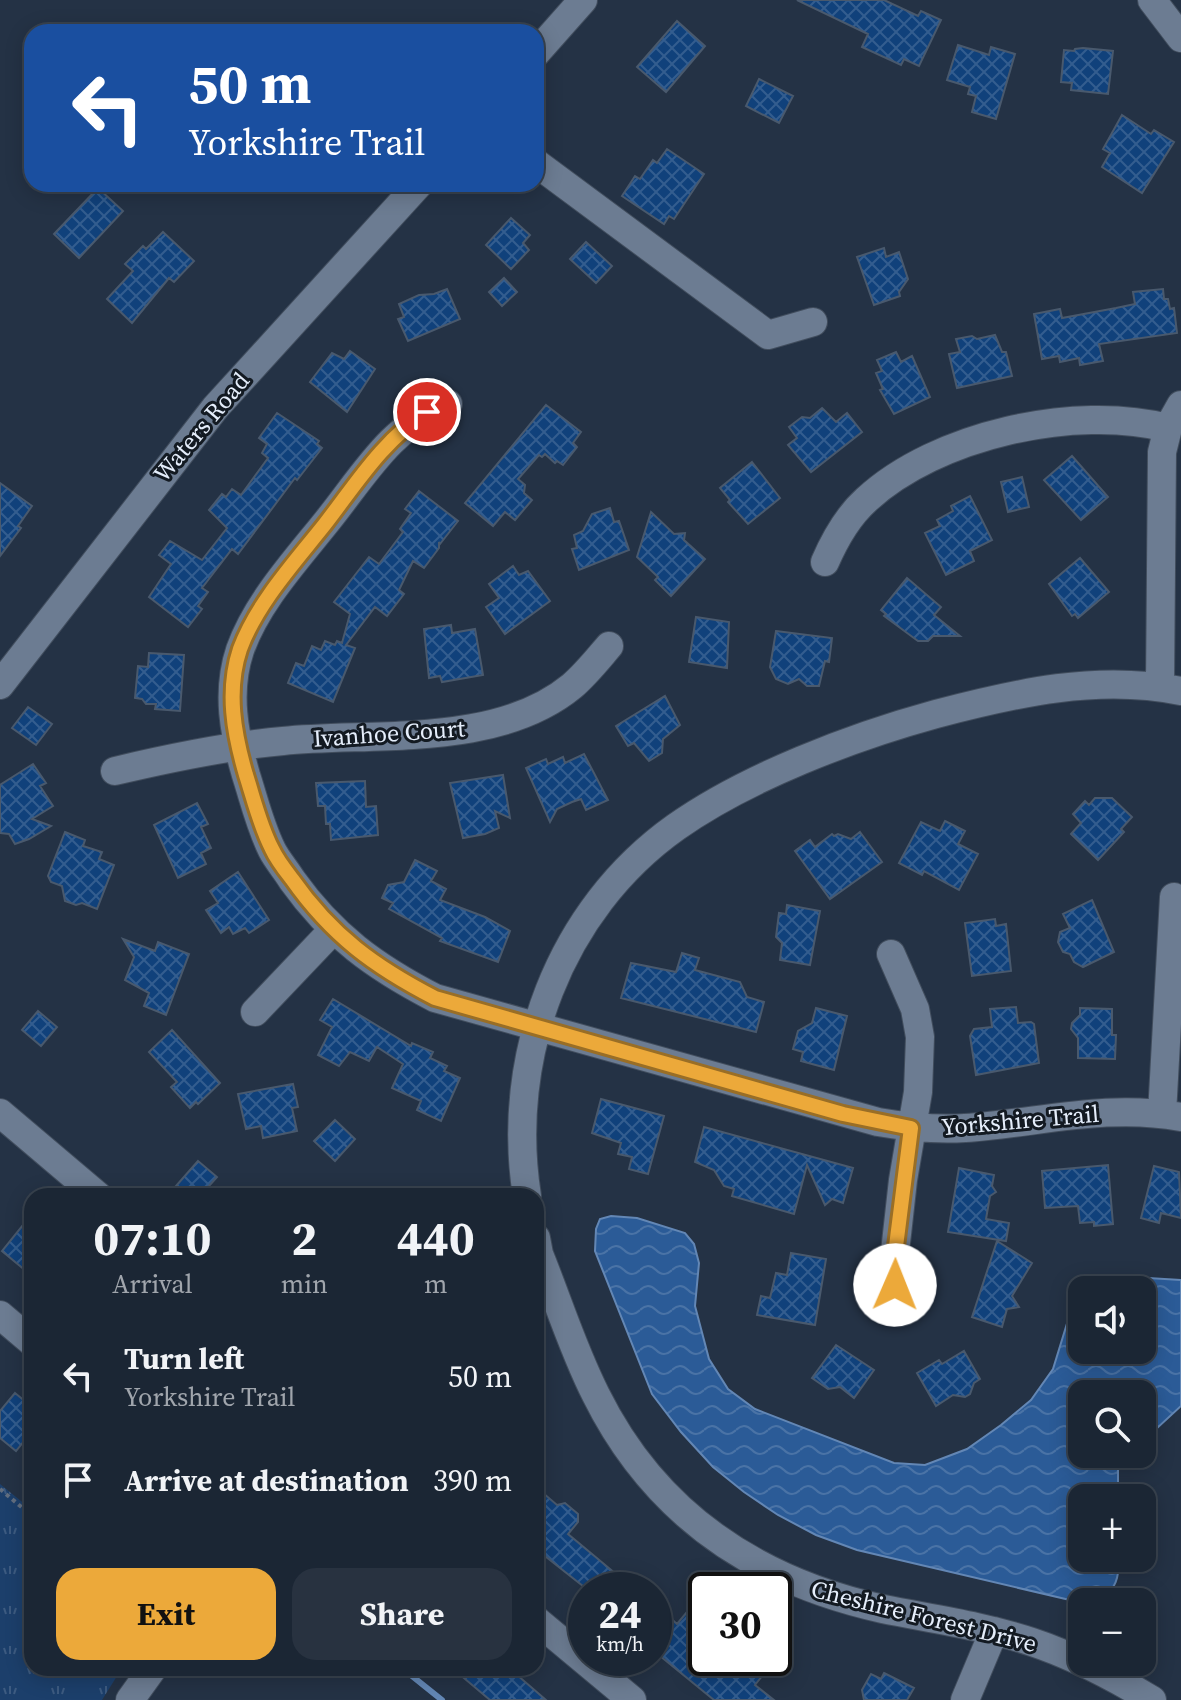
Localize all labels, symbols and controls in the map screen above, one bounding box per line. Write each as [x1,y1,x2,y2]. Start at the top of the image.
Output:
text: 50 m [188,45,311,122]
icon: left [56,56,160,160]
text: Yorkshire Trail [188,118,425,167]
street label: Waters Road [145,365,257,489]
pin [393,378,461,446]
icon: arrive [405,390,449,434]
street label: Ivanhoe Court [312,711,466,755]
street label: Yorkshire Trail [940,1097,1100,1143]
text: 07:10 [93,1205,212,1271]
text: 2 [291,1205,317,1271]
text: 440 [397,1205,475,1271]
position arrow [853,1243,937,1327]
text: Arrival [112,1266,193,1302]
text: min [281,1266,328,1302]
text: m [424,1266,448,1302]
map controls [1068,1276,1156,1676]
button: sound [1068,1276,1156,1364]
text: Turn left [124,1338,244,1379]
icon: left [56,1354,100,1398]
text: 50 m [448,1356,512,1397]
text: Yorkshire Trail [124,1379,295,1415]
button: search [1068,1380,1156,1468]
icon: arrive [56,1458,100,1502]
text: Arrive at destination [124,1460,409,1501]
text: 390 m [433,1460,512,1501]
button: + [1068,1484,1156,1572]
button: Exit [56,1568,276,1660]
button: Share [292,1568,512,1660]
speed limit sign: 30 [688,1572,792,1676]
street label: Cheshire Forest Drive [808,1572,1040,1660]
text: 24 [598,1587,642,1641]
button: − [1068,1588,1156,1676]
text: km/h [596,1630,644,1658]

